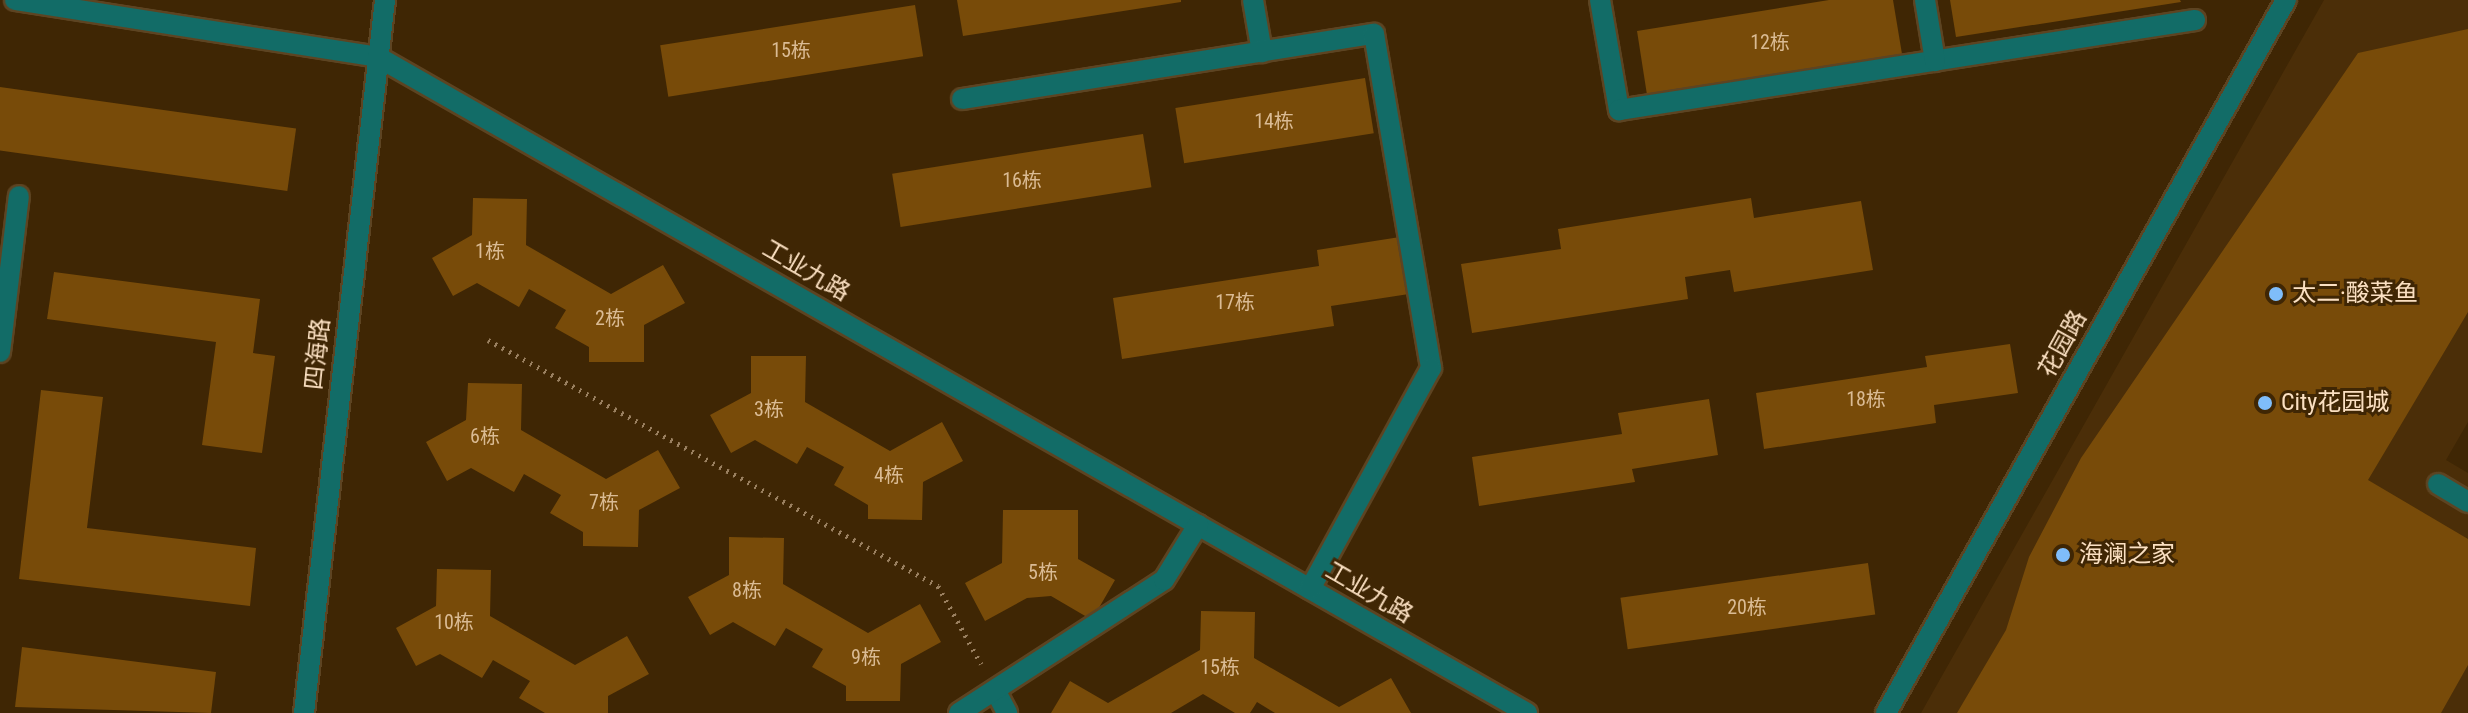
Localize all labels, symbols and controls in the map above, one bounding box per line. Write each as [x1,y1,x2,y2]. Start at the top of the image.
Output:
house number: 12栋 [1750,30,1790,54]
house number: 15栋 [771,38,811,62]
house number: 14栋 [1254,109,1294,133]
house number: 16栋 [1002,168,1042,192]
street label: 工业九路 [757,235,855,307]
house number: 1栋 [475,239,505,263]
place label: 太二·酸菜鱼 [2292,280,2418,308]
marker: 太二·酸菜鱼 [2267,285,2285,303]
house number: 17栋 [1215,290,1255,314]
house number: 2栋 [595,306,625,330]
street label: 花园路 [2033,306,2093,382]
street label: 四海路 [300,317,336,391]
house number: 18栋 [1846,387,1886,411]
place label: City花园城 [2281,389,2389,417]
marker: City花园城 [2256,394,2274,412]
house number: 3栋 [754,397,784,421]
house number: 6栋 [470,424,500,448]
house number: 4栋 [874,463,904,487]
house number: 7栋 [589,490,619,514]
place label: 海澜之家 [2079,541,2175,569]
marker: 海澜之家 [2054,546,2072,564]
street label: 工业九路 [1320,557,1418,629]
house number: 5栋 [1028,560,1058,584]
house number: 8栋 [732,578,762,602]
house number: 20栋 [1727,595,1767,619]
house number: 10栋 [434,610,474,634]
house number: 9栋 [851,645,881,669]
house number: 15栋 [1200,655,1240,679]

